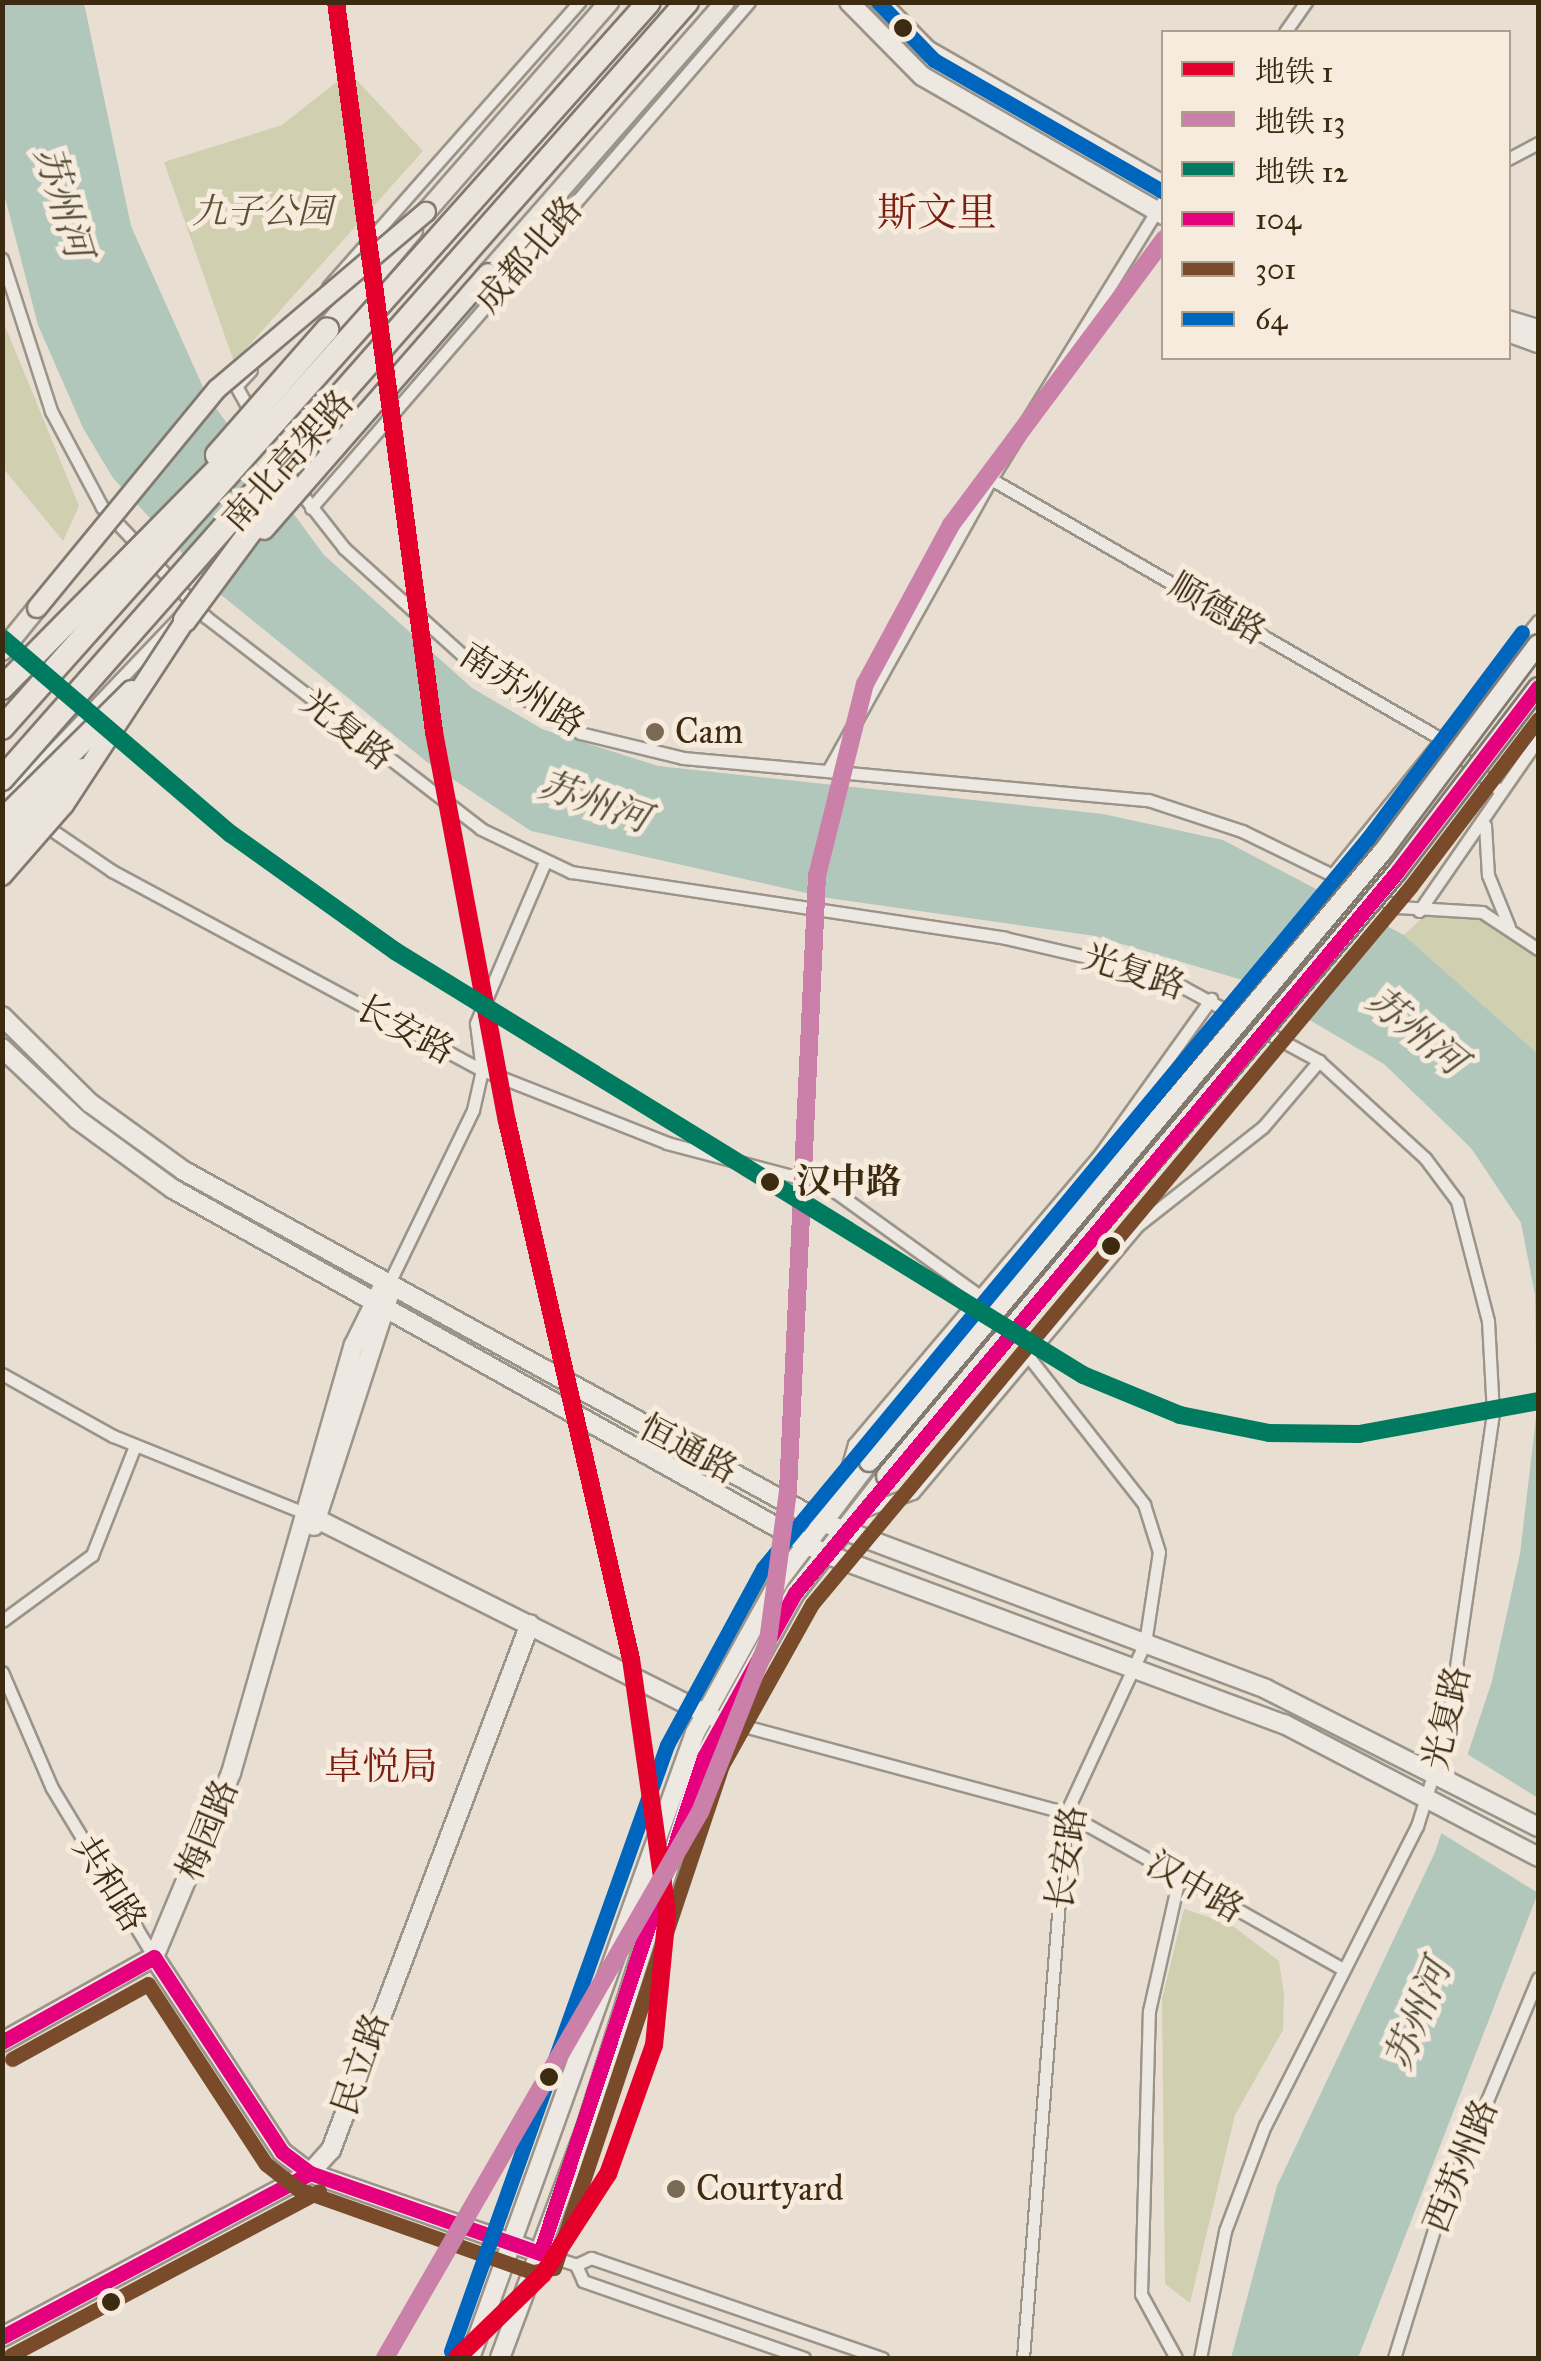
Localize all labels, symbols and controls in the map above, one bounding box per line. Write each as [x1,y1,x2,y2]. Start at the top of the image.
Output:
unlabelled marker [893,18,913,38]
legend [1161,30,1511,360]
text: 地铁 1 [1255,54,1333,90]
text: 地铁 13 [1255,104,1345,140]
water label: 苏州河 [25,141,101,263]
text: 地铁 12 [1255,154,1348,190]
street label: 成都北路 [467,188,591,322]
district label: 斯文里 [877,189,997,237]
park label: 九子公园 [192,191,332,233]
text: 104 [1255,201,1301,237]
text: 301 [1255,251,1296,287]
text: 64 [1255,301,1287,337]
street label: 南北高架路 [214,382,362,540]
street label: 顺德路 [1161,565,1273,653]
street label: 南苏州路 [452,634,592,746]
street label: 光复路 [293,681,401,779]
place label: Cam [675,711,743,753]
marker: Cam [644,721,666,743]
water label: 苏州河 [533,762,655,842]
street label: 光复路 [1078,936,1190,1008]
water label: 苏州河 [1357,977,1475,1085]
street label: 长安路 [349,987,461,1073]
place label: 汉中路 [796,1161,901,1203]
marker: 汉中路 [753,1165,787,1199]
unlabelled marker [1101,1236,1121,1256]
street label: 恒通路 [632,1406,744,1492]
street label: 光复路 [1415,1662,1479,1774]
district label: 卓悦局 [324,1744,438,1790]
street label: 梅园路 [169,1773,247,1887]
street label: 长安路 [1039,1803,1095,1913]
street label: 共和路 [63,1828,155,1940]
street label: 汉中路 [1139,1843,1251,1931]
water label: 苏州河 [1376,1954,1460,2076]
street label: 民立路 [324,2008,398,2120]
unlabelled marker [539,2067,559,2087]
street label: 西苏州路 [1415,2093,1507,2239]
place label: Courtyard [696,2168,844,2210]
marker: Courtyard [665,2178,687,2200]
unlabelled marker [101,2292,121,2312]

